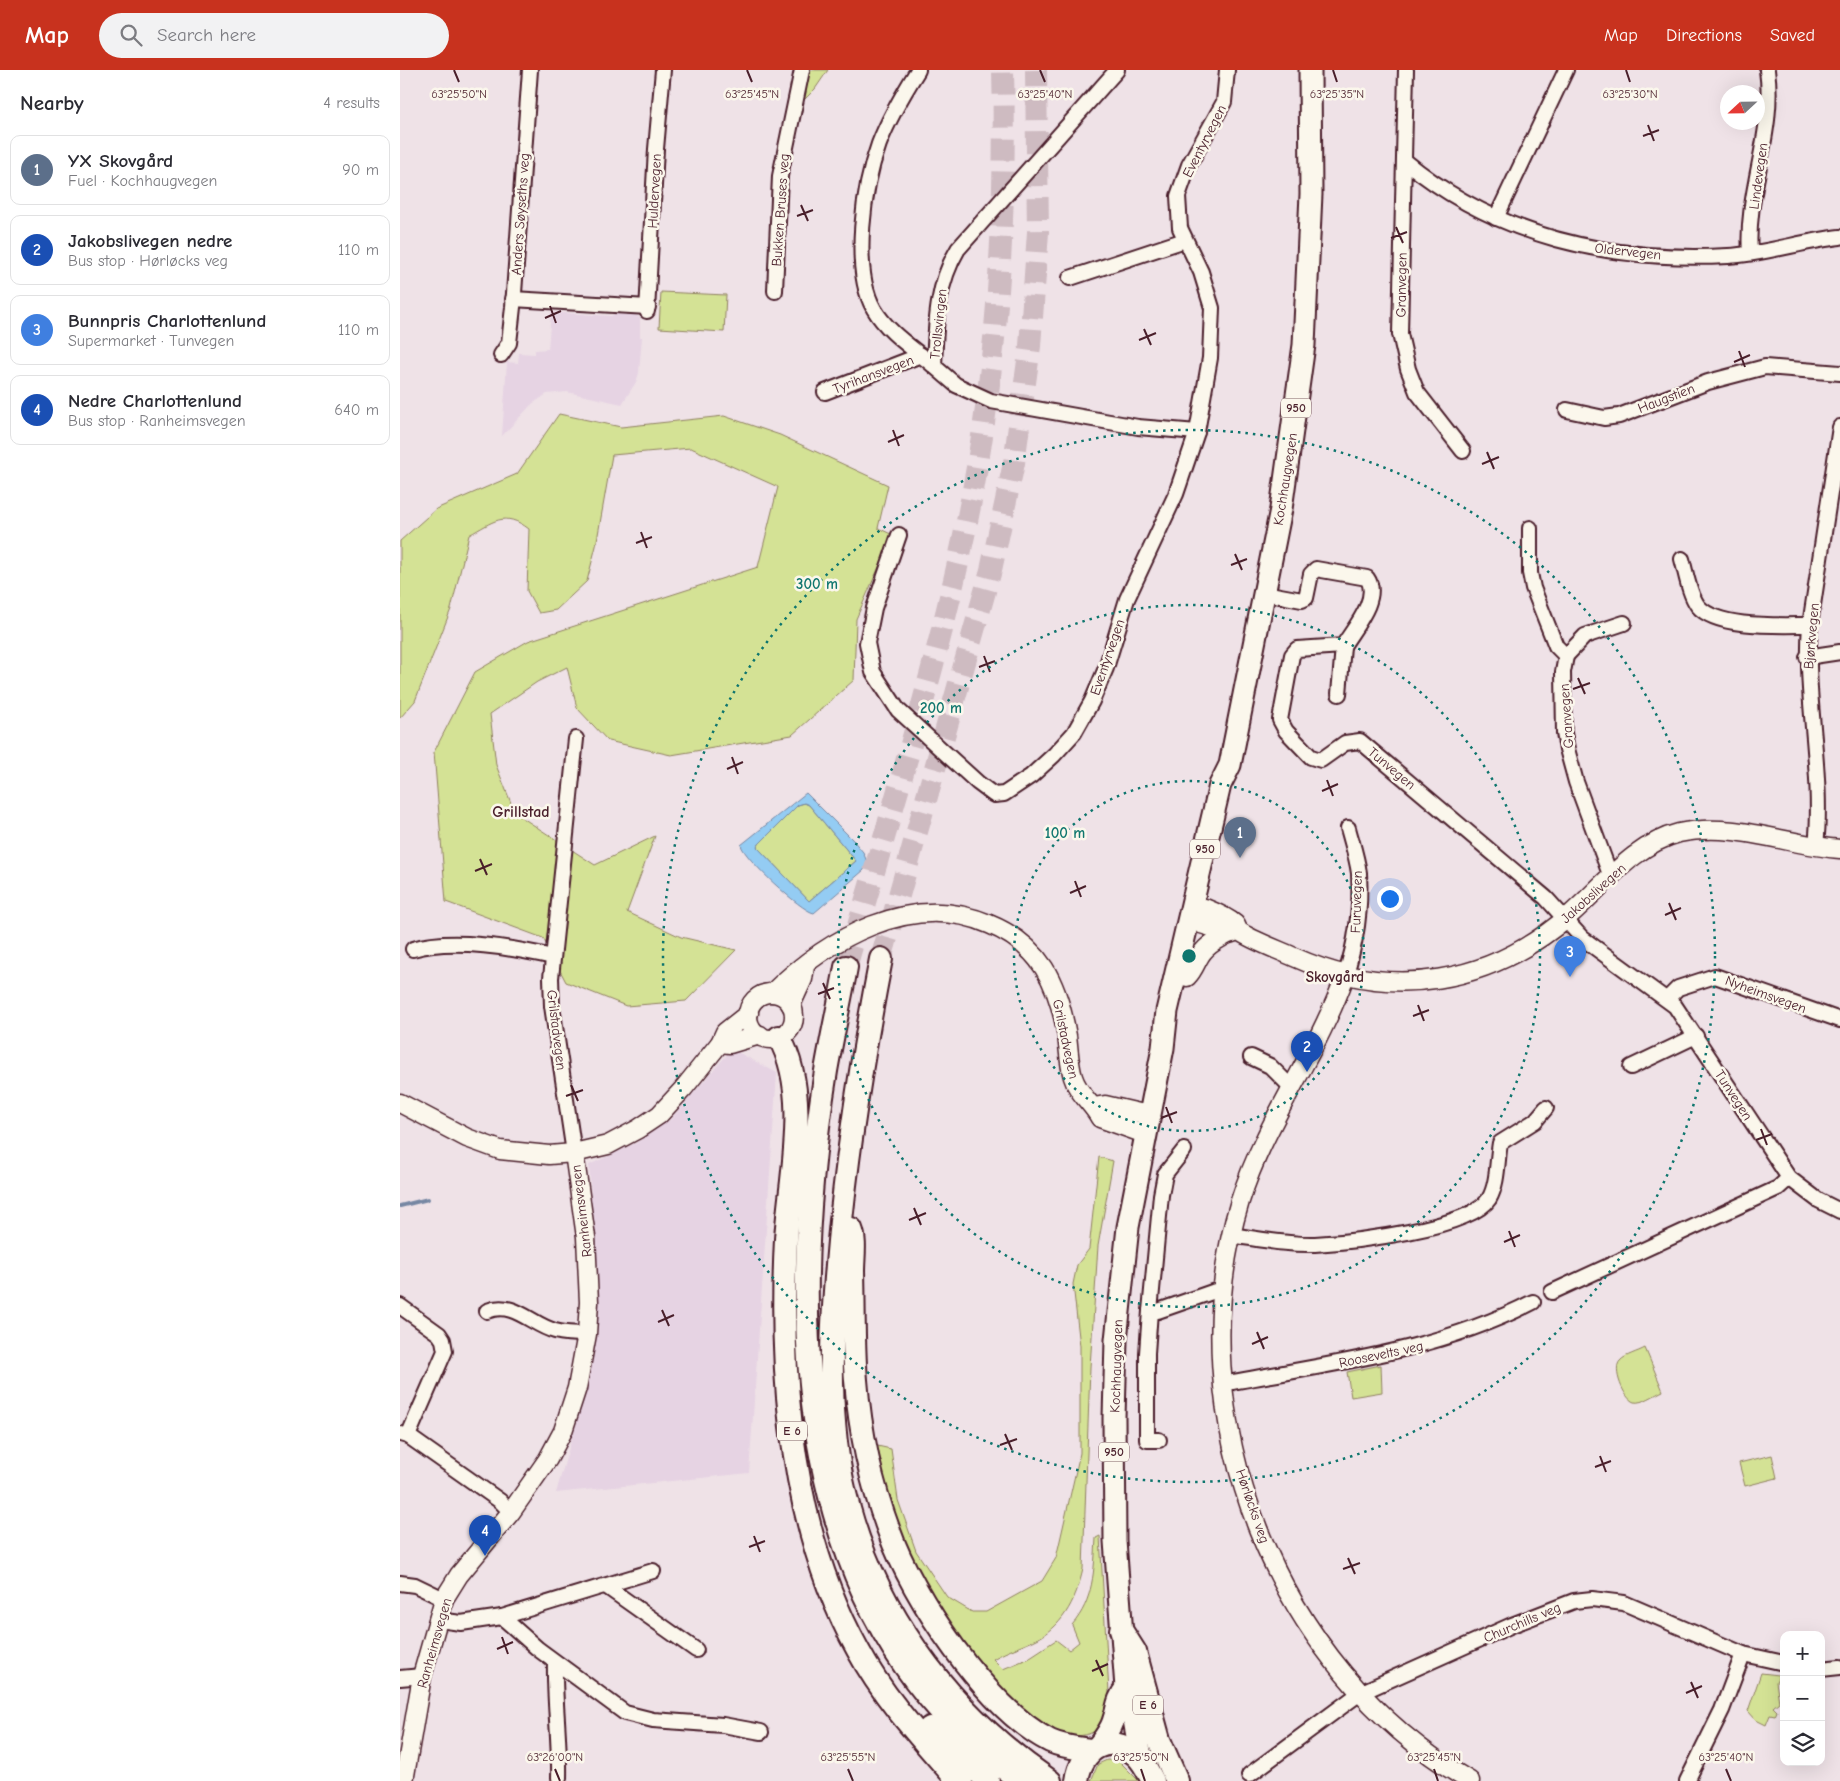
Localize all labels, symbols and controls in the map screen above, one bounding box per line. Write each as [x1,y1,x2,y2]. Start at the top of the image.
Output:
search box [99,13,449,58]
text: Map [25,21,69,49]
icon: search [117,21,145,49]
text: Search here [157,24,256,46]
text: Map [1604,25,1638,46]
text: Directions [1666,25,1742,46]
text: Saved [1770,25,1815,46]
north arrow [1720,85,1765,130]
text: 63°25'50"N [431,87,487,101]
text: 63°25'45"N [725,87,779,101]
text: 63°25'40"N [1018,87,1072,101]
text: 63°25'35"N [1310,87,1364,101]
text: 63°25'30"N [1602,87,1658,101]
text: Nearby [20,91,84,115]
text: 4 results [323,94,380,112]
street label: Eventyrvegen [1179,102,1230,180]
street label: Lindevegen [1745,142,1772,210]
text: YX Skovgård [68,150,173,172]
street label: Anders Søyseths veg [508,152,533,276]
street label: Huldervegen [644,153,665,229]
street label: Bukken Bruses veg [768,153,793,267]
text: 1 [34,161,40,179]
text: 90 m [342,161,379,179]
text: Fuel · Kochhaugvegen [68,172,217,190]
text: Jakobslivegen nedre [68,230,232,252]
street label: Oldervegen [1594,240,1662,263]
text: 2 [33,241,41,259]
text: 110 m [338,241,379,259]
text: Bus stop · Hørløcks veg [68,252,228,270]
street label: Granvegen [1392,252,1411,318]
street label: Trollsvingen [926,288,951,360]
text: Bunnpris Charlottenlund [68,310,266,332]
text: 3 [33,321,41,339]
text: 110 m [338,321,379,339]
text: Supermarket · Tunvegen [68,332,234,350]
street label: Tyrihansvegen [830,351,916,398]
street label: Haugstien [1635,380,1697,417]
text: Nedre Charlottenlund [68,390,242,412]
road number: 950 [1281,398,1311,418]
text: 4 [33,401,41,419]
text: 640 m [334,401,379,419]
text: Bus stop · Ranheimsvegen [68,412,246,430]
street label: Kochhaugvegen [1270,432,1301,527]
text: 300 m [796,575,838,593]
street label: Bjørkvegen [1800,602,1823,670]
street label: Eventyrvegen [1087,617,1128,697]
street label: Granvegen [1556,683,1577,749]
text: 200 m [920,699,962,717]
street label: Tunvegen [1364,744,1419,793]
district label: Grillstad [492,803,550,821]
pin: 1 [1224,817,1256,858]
text: 100 m [1045,824,1085,842]
road number: 950 [1190,840,1220,859]
street label: Jakobslivegen [1557,860,1629,927]
street label: Furuvegen [1347,870,1366,934]
your location [1377,886,1403,912]
pin: 3 [1554,936,1586,977]
centre of rings [1180,947,1198,965]
district label: Skovgård [1306,968,1364,986]
street label: Nyheimsvegen [1723,972,1809,1017]
street label: Grilstadvegen [543,989,570,1071]
street label: Grilstadvegen [1049,998,1082,1080]
pin: 2 [1291,1031,1323,1072]
street label: Tunvegen [1711,1067,1756,1124]
street label: Ranheimsvegen [567,1164,596,1258]
street label: Kochhaugvegen [1106,1319,1127,1413]
street label: Roosevelts veg [1337,1337,1425,1372]
road number: E 6 [777,1422,807,1440]
road number: 950 [1099,1442,1129,1461]
street label: Hørløcks veg [1232,1467,1273,1546]
pin: 4 [469,1515,501,1556]
street label: Ranheimsvegen [413,1596,455,1690]
street label: Churchills veg [1481,1599,1563,1646]
map controls [1780,1631,1825,1766]
button: + [1780,1631,1825,1676]
button: − [1780,1676,1825,1721]
road number: E 6 [1133,1696,1163,1714]
button: layers [1780,1721,1825,1766]
text: 63°26'00"N [527,1750,583,1764]
text: 63°25'55"N [821,1750,875,1764]
text: 63°25'50"N [1113,1750,1169,1764]
text: 63°25'45"N [1407,1750,1461,1764]
text: 63°25'40"N [1699,1750,1753,1764]

